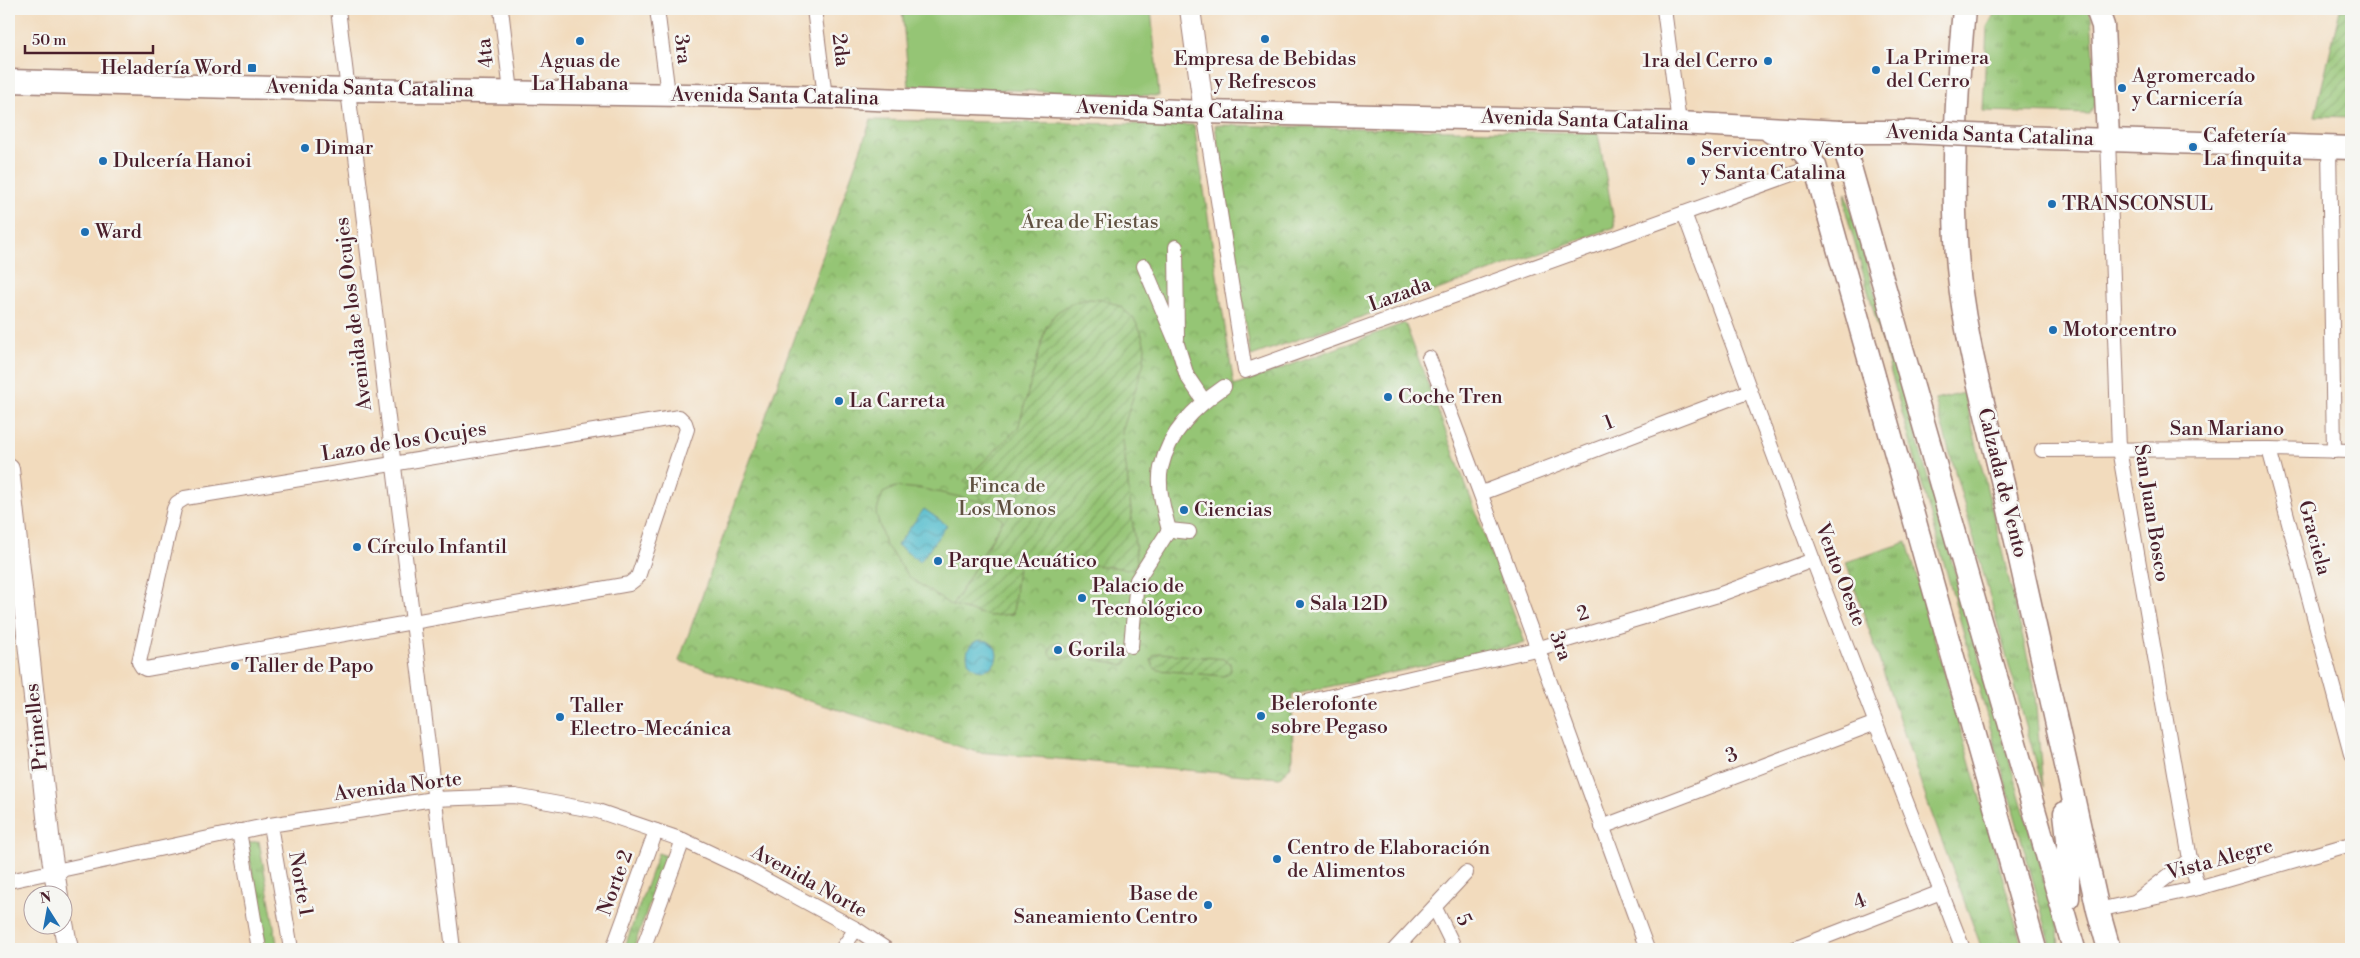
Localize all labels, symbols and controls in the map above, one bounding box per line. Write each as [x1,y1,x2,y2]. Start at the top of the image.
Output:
scale bar [25,22,152,54]
text: 50 m [32,31,66,50]
street label: 2da [826,32,855,69]
street label: 3ra [668,33,696,66]
marker: Empresa de Bebidas y Refrescos [1259,33,1271,45]
marker: Aguas de La Habana [574,35,586,47]
street label: 4ta [472,36,500,69]
place label: La Primera del Cerro [1886,46,1990,94]
place label: Empresa de Bebidas y Refrescos [1174,47,1356,95]
place label: Aguas de La Habana [531,49,629,97]
place label: 1ra del Cerro [1643,49,1758,74]
marker: 1ra del Cerro [1762,55,1774,67]
place label: Heladería Word [101,56,243,81]
marker: Heladería Word [246,62,258,74]
marker: La Primera del Cerro [1870,64,1882,76]
place label: Agromercado y Carnicería [2131,64,2256,112]
street label: Avenida Santa Catalina [265,75,475,103]
marker: Agromercado y Carnicería [2116,82,2128,94]
street label: Avenida Santa Catalina [670,83,880,111]
street label: Avenida Santa Catalina [1075,95,1285,127]
street label: Avenida Santa Catalina [1480,105,1690,137]
street label: Avenida Santa Catalina [1885,120,2095,152]
place label: Cafetería La finquita [2203,124,2303,172]
place label: Dimar [315,136,374,161]
place label: Servicentro Vento y Santa Catalina [1700,138,1864,186]
marker: Cafetería La finquita [2187,141,2199,153]
marker: Dimar [299,142,311,154]
place label: Dulcería Hanoi [113,149,252,174]
marker: Dulcería Hanoi [97,155,109,167]
marker: Servicentro Vento y Santa Catalina [1685,155,1697,167]
place label: TRANSCONSUL [2062,192,2213,217]
marker: TRANSCONSUL [2046,198,2058,210]
park label: Área de Fiestas [1021,209,1158,235]
street label: Avenida de los Ocujes [330,216,378,413]
place label: Ward [94,220,142,245]
marker: Ward [79,226,91,238]
street label: Lazada [1365,272,1435,318]
place label: Motorcentro [2063,318,2177,343]
marker: Motorcentro [2047,324,2059,336]
place label: Coche Tren [1398,385,1503,410]
place label: La Carreta [849,389,946,414]
marker: Coche Tren [1382,391,1394,403]
marker: La Carreta [833,395,845,407]
street label: Calzada de Vento [1971,406,2033,560]
street label: 1 [1600,410,1618,436]
street label: Lazo de los Ocujes [320,417,488,467]
street label: San Mariano [2170,417,2284,442]
street label: San Juan Bosco [2128,442,2174,584]
park label: Finca de Los Monos [958,474,1056,522]
place label: Ciencias [1194,498,1272,523]
street label: Graciela [2292,498,2336,579]
marker: Ciencias [1178,504,1190,516]
street label: Vento Oeste [1809,519,1871,630]
place label: Círculo Infantil [367,535,507,560]
marker: Círculo Infantil [351,541,363,553]
place label: Parque Acuático [948,549,1097,574]
marker: Parque Acuático [932,555,944,567]
place label: Palacio de Tecnológico [1092,574,1203,622]
marker: Palacio de Tecnológico [1076,592,1088,604]
place label: Sala 12D [1310,592,1388,617]
marker: Sala 12D [1294,598,1306,610]
street label: 2 [1574,600,1592,628]
street label: 3ra [1543,628,1577,665]
place label: Gorila [1068,638,1127,663]
marker: Gorila [1052,644,1064,656]
place label: Taller de Papo [245,654,374,679]
marker: Taller de Papo [229,660,241,672]
street label: Primelles [20,682,54,772]
place label: Belerofonte sobre Pegaso [1270,692,1388,740]
place label: Taller Electro-Mecánica [570,694,732,742]
marker: Belerofonte sobre Pegaso [1255,710,1267,722]
marker: Taller Electro-Mecánica [554,711,566,723]
street label: 3 [1722,742,1742,770]
street label: Avenida Norte [332,767,463,807]
street label: Vista Alegre [2163,834,2276,887]
place label: Centro de Elaboración de Alimentos [1287,836,1490,884]
street label: Avenida Norte [746,839,871,924]
street label: Norte 2 [593,847,639,919]
street label: Norte 1 [282,850,318,918]
marker: Centro de Elaboración de Alimentos [1271,853,1283,865]
place label: Base de Saneamiento Centro [1013,882,1198,930]
north arrow [22,886,72,936]
text: N [39,888,53,908]
street label: 4 [1850,888,1870,916]
marker: Base de Saneamiento Centro [1202,899,1214,911]
street label: 5 [1449,910,1477,930]

